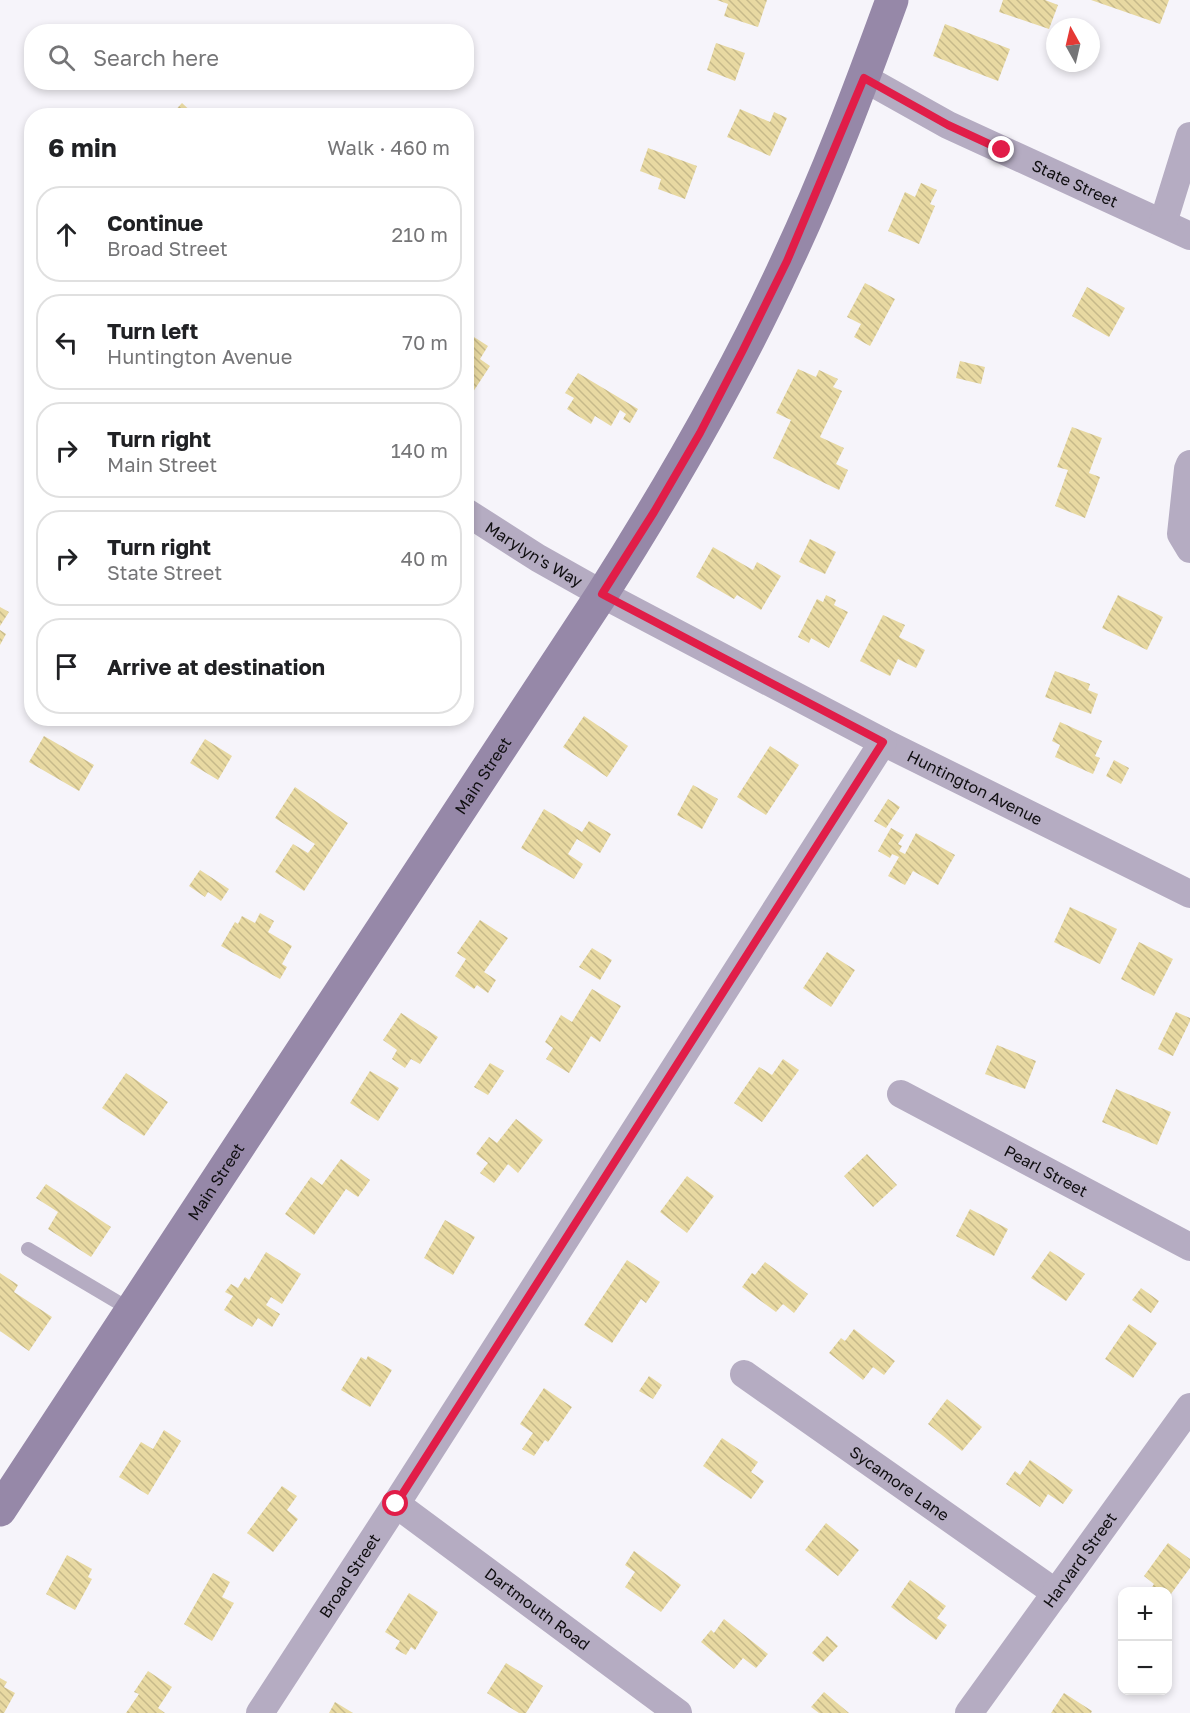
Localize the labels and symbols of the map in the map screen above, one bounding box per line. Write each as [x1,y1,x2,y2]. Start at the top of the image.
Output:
north arrow [1046,18,1100,72]
route end [988,136,1014,162]
street label: State Street [1029,155,1121,212]
street label: Marylyn's Way [481,517,586,591]
street label: Main Street [450,733,515,818]
street label: Huntington Avenue [904,746,1046,829]
street label: Main Street [183,1139,248,1224]
street label: Pearl Street [1001,1141,1091,1201]
street label: Sycamore Lane [846,1441,953,1525]
route start [382,1490,408,1516]
street label: Harvard Street [1039,1508,1121,1611]
street label: Broad Street [315,1530,384,1622]
street label: Dartmouth Road [481,1563,594,1654]

